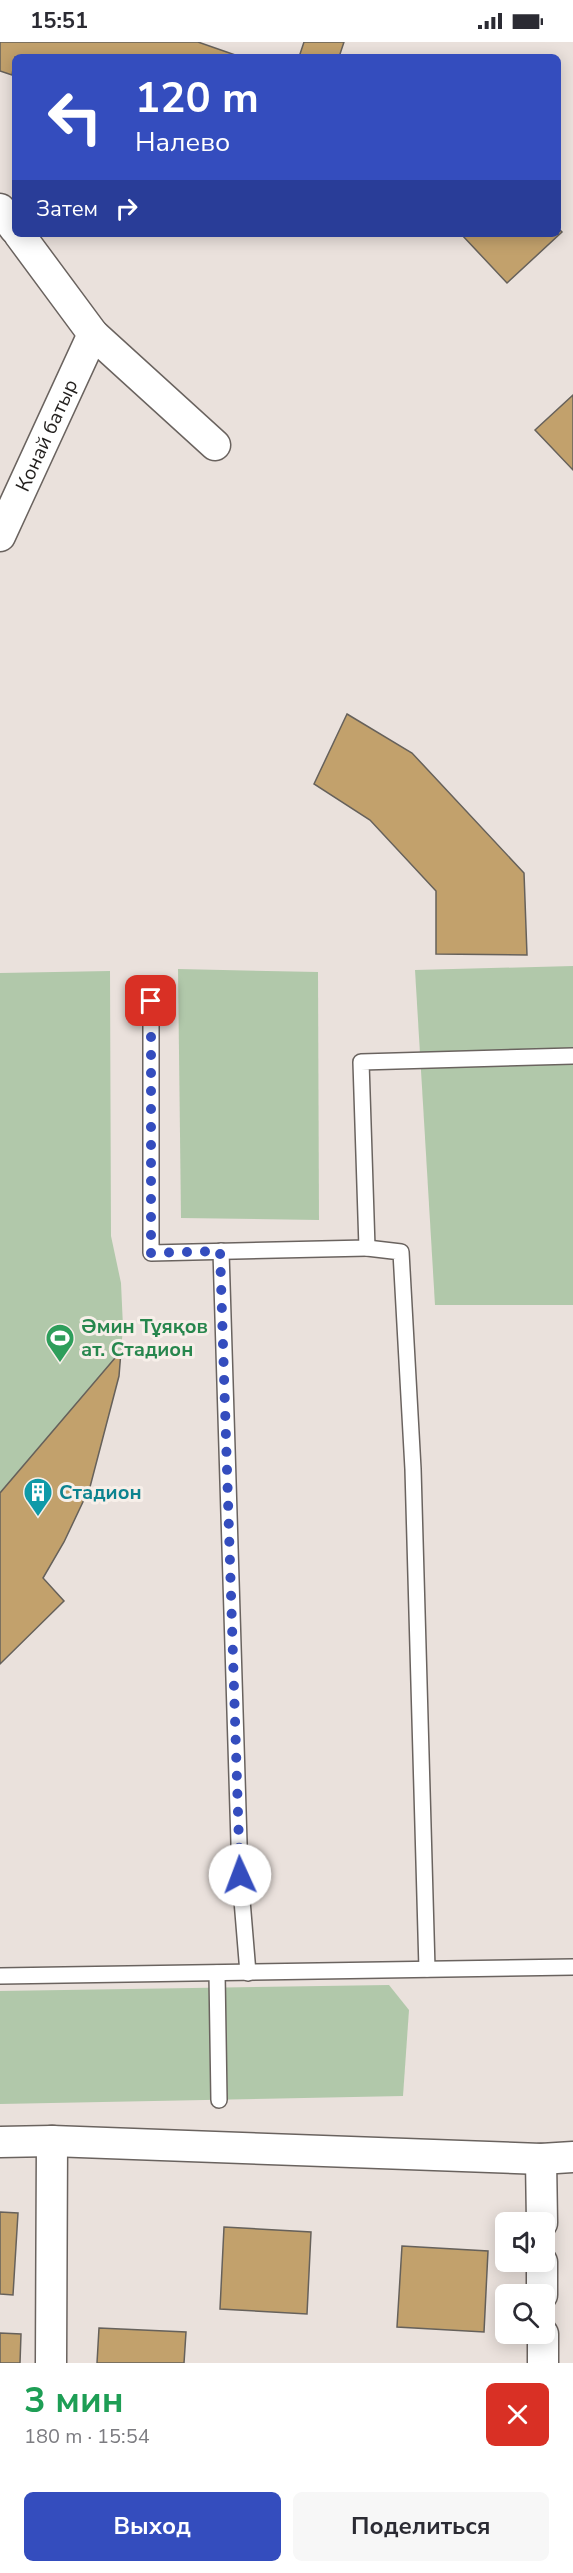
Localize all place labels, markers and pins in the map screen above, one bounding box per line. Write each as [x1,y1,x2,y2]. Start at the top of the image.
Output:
pin [125,975,176,1026]
place label: Әмин Тұяқов ат. Стадион [81,1313,208,1363]
sports icon: Әмин Тұяқов ат. Стадион [44,1322,76,1364]
building icon: Стадион [22,1476,54,1518]
place label: Стадион [59,1479,142,1506]

